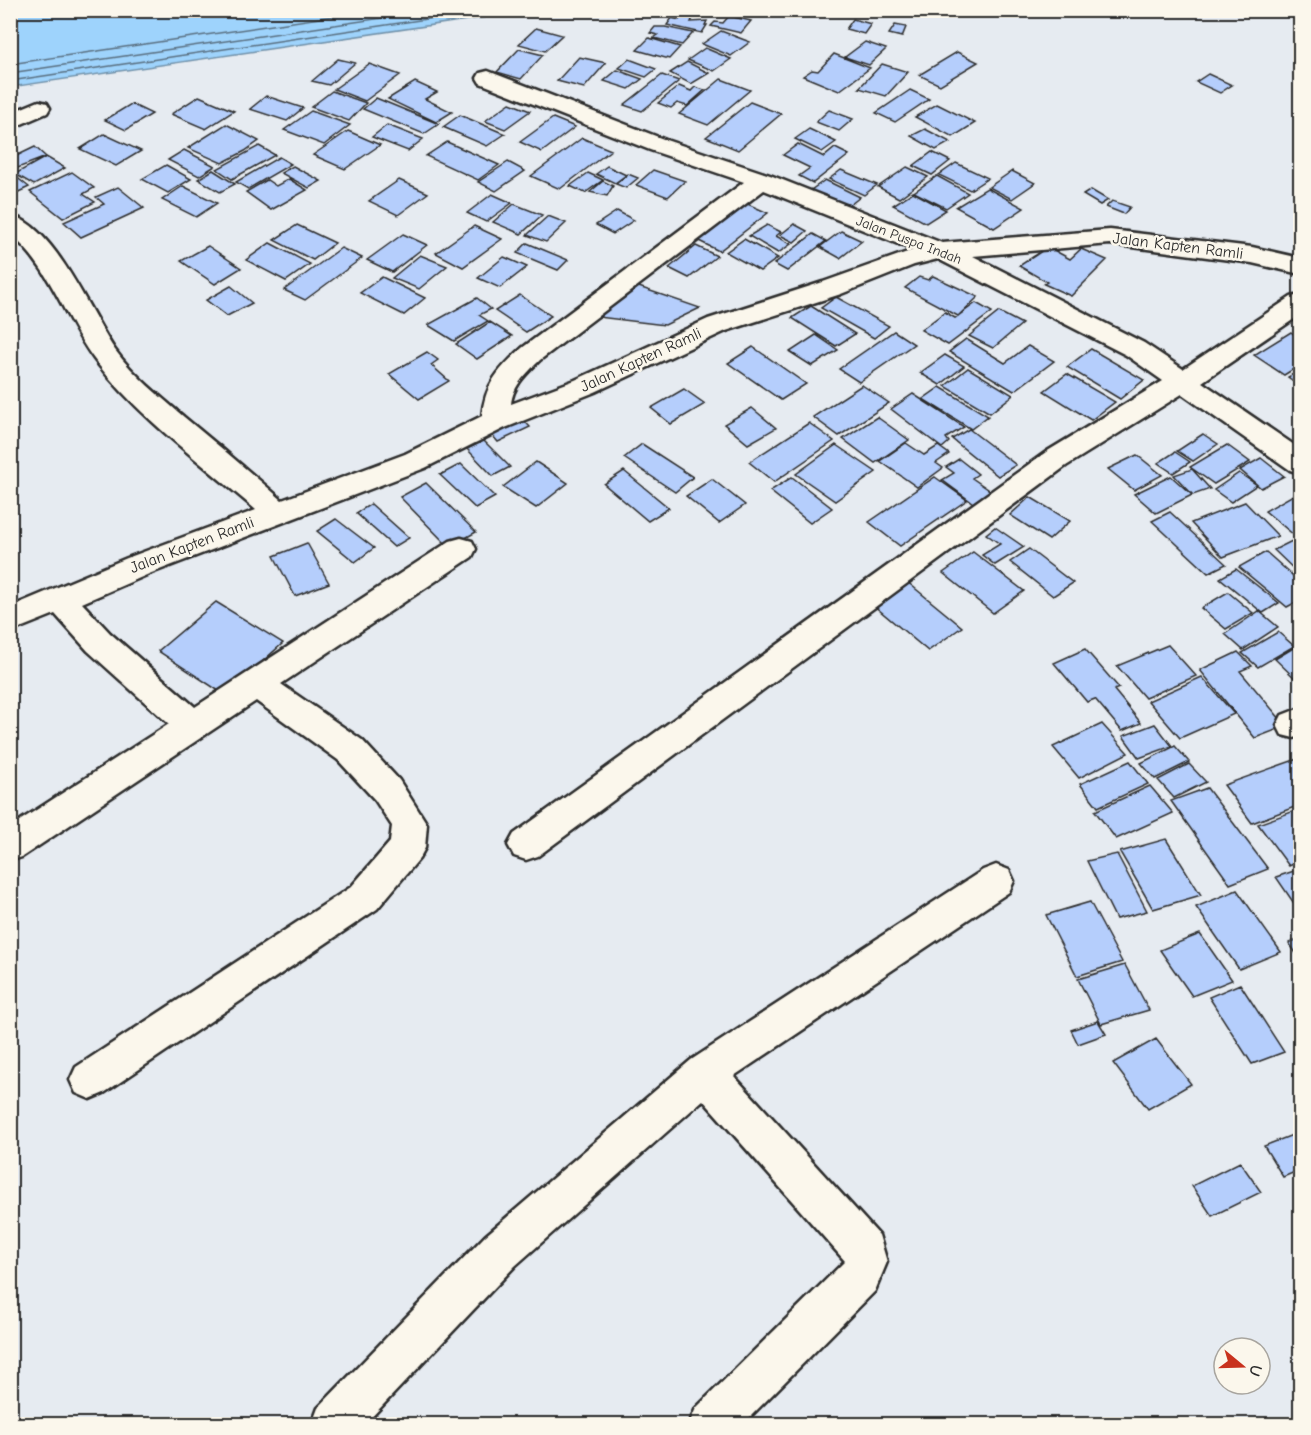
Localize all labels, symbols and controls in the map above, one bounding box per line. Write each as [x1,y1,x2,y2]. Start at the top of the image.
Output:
street label: Jalan Puspa Indah [854,212,964,268]
street label: Jalan Kapten Ramli [1112,229,1244,263]
street label: Jalan Kapten Ramli [578,324,704,396]
street label: Jalan Kapten Ramli [127,513,257,577]
north arrow [1212,1336,1272,1396]
text: U [1245,1363,1265,1379]

